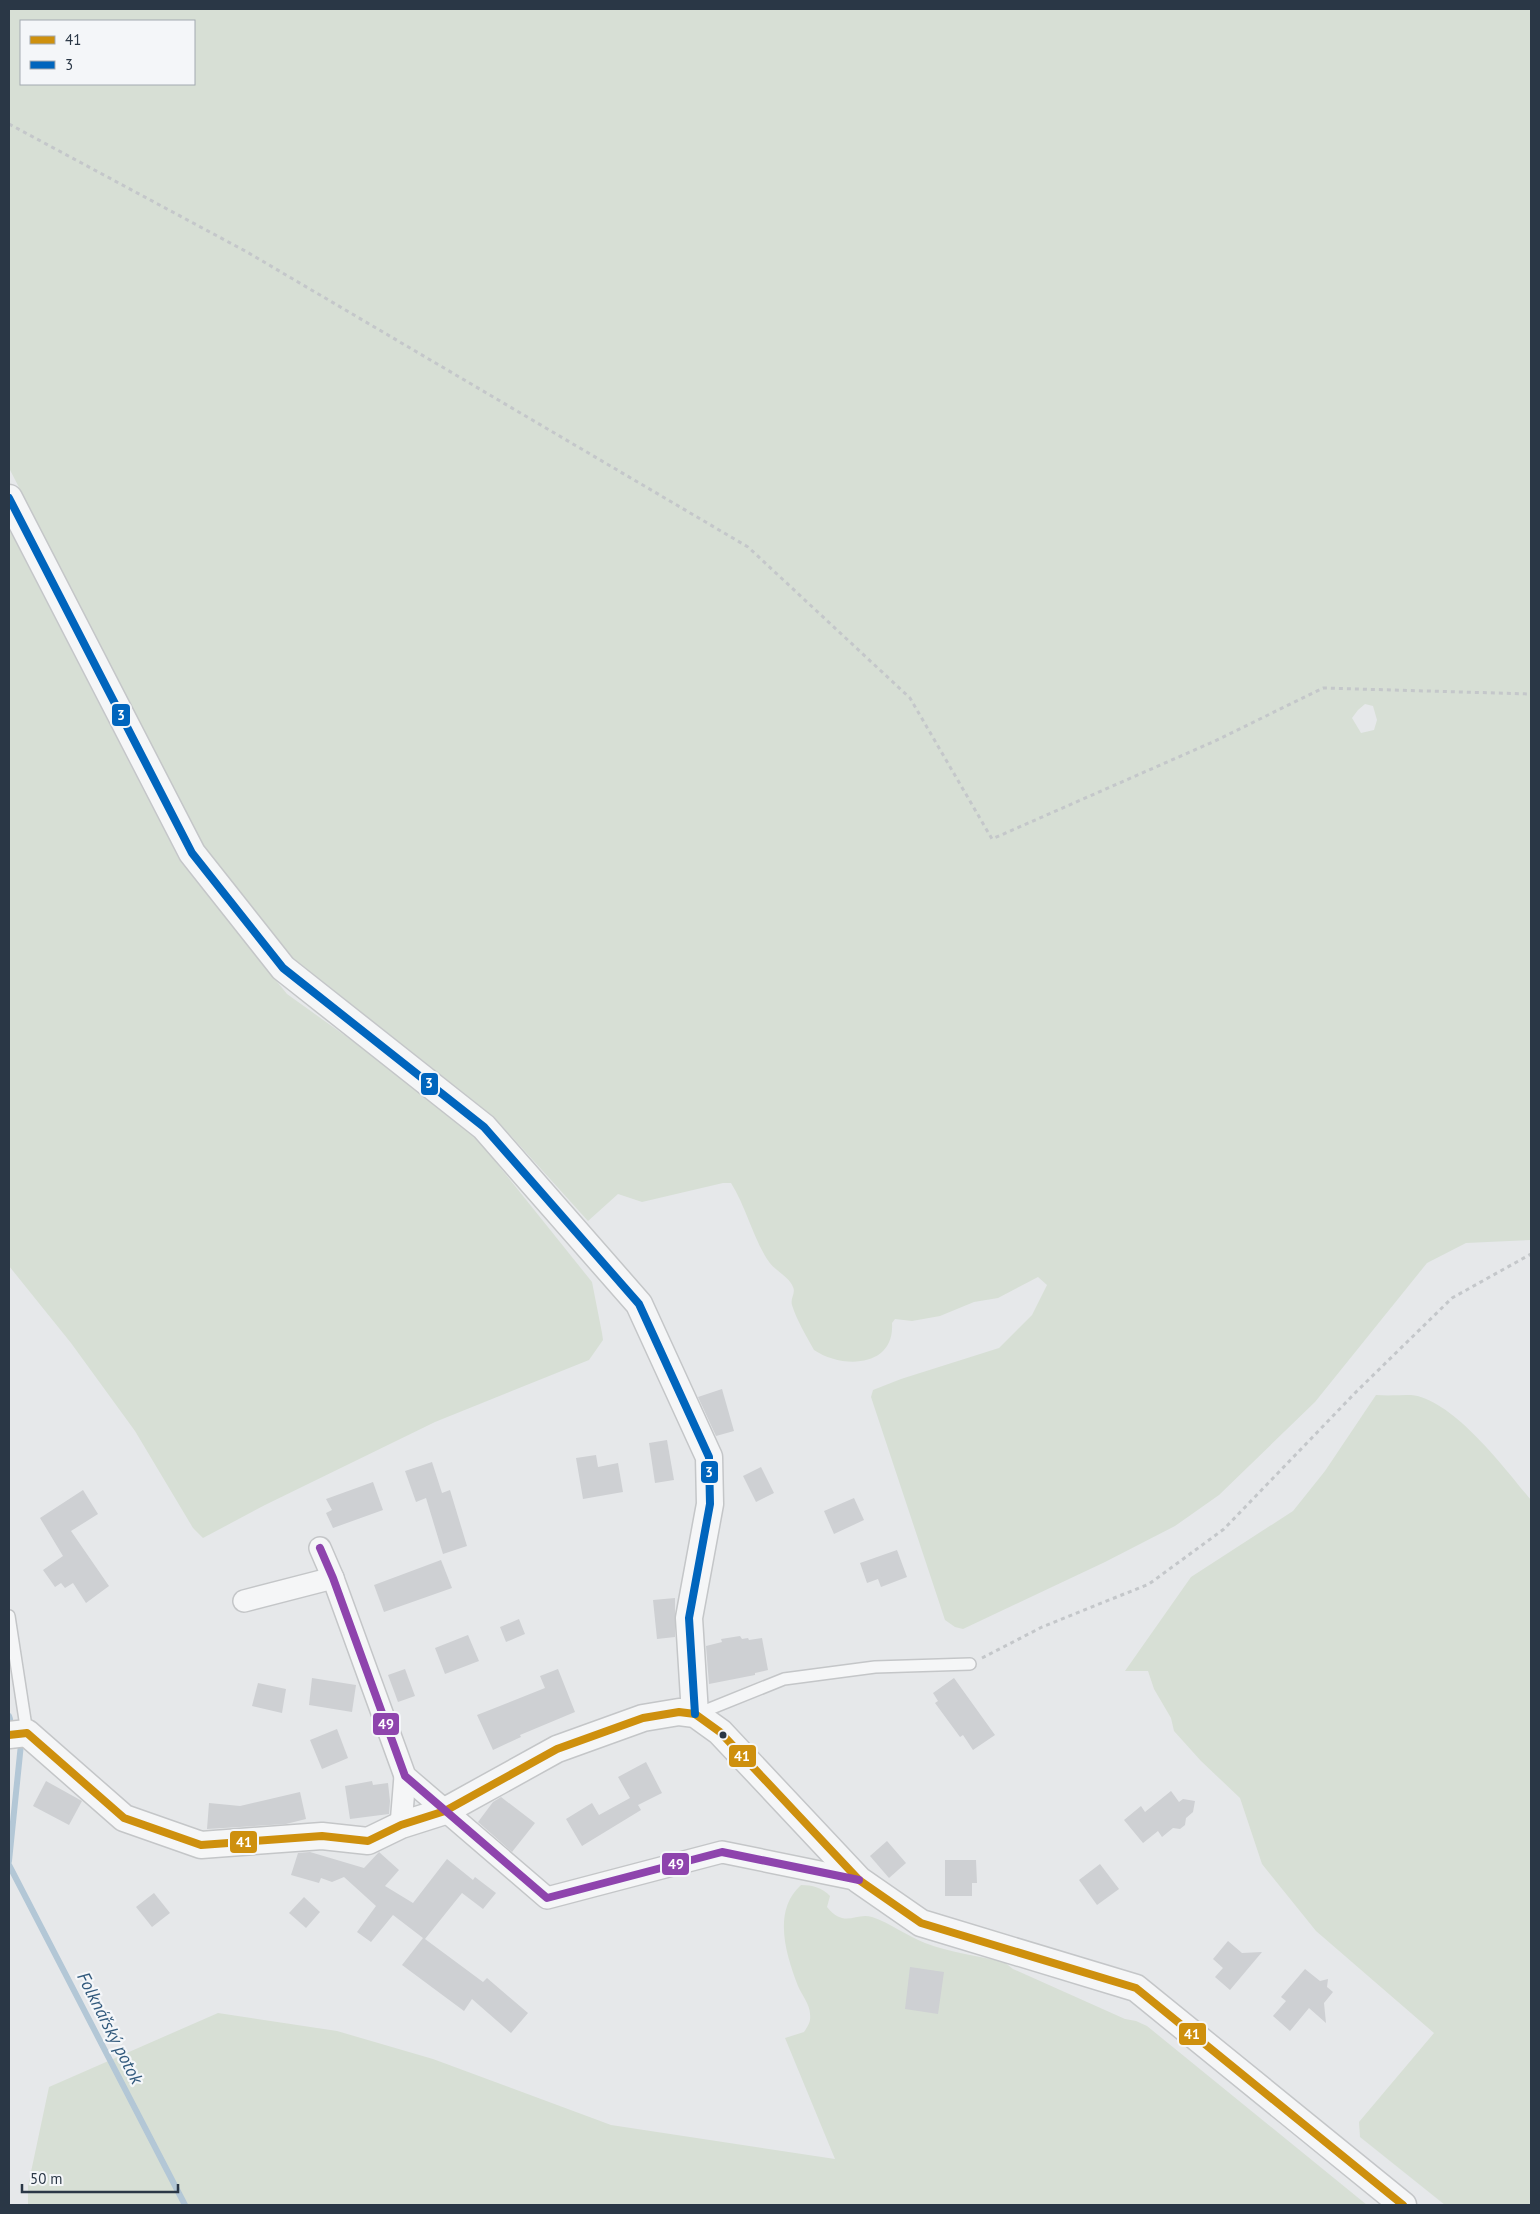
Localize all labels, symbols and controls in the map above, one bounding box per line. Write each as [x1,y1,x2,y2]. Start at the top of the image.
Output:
legend [20,20,195,85]
text: 41 [65,30,81,49]
text: 3 [65,55,73,74]
line badge: 3 [111,703,131,727]
text: 3 [117,706,125,724]
line badge: 3 [420,1072,439,1096]
text: 3 [425,1074,433,1092]
line badge: 3 [700,1460,719,1484]
text: 3 [705,1463,713,1481]
line badge: 49 [372,1712,400,1736]
text: 49 [378,1715,394,1733]
unlabelled marker [718,1730,728,1740]
line badge: 41 [728,1744,757,1768]
text: 41 [734,1747,750,1765]
line badge: 41 [229,1830,258,1854]
text: 41 [236,1833,252,1851]
line badge: 49 [661,1852,690,1876]
text: 49 [668,1855,684,1873]
water label: Folknářský potok [72,1968,149,2089]
line badge: 41 [1178,2022,1207,2046]
text: 41 [1184,2025,1200,2043]
scale bar [22,2162,179,2194]
text: 50 m [30,2169,63,2188]

